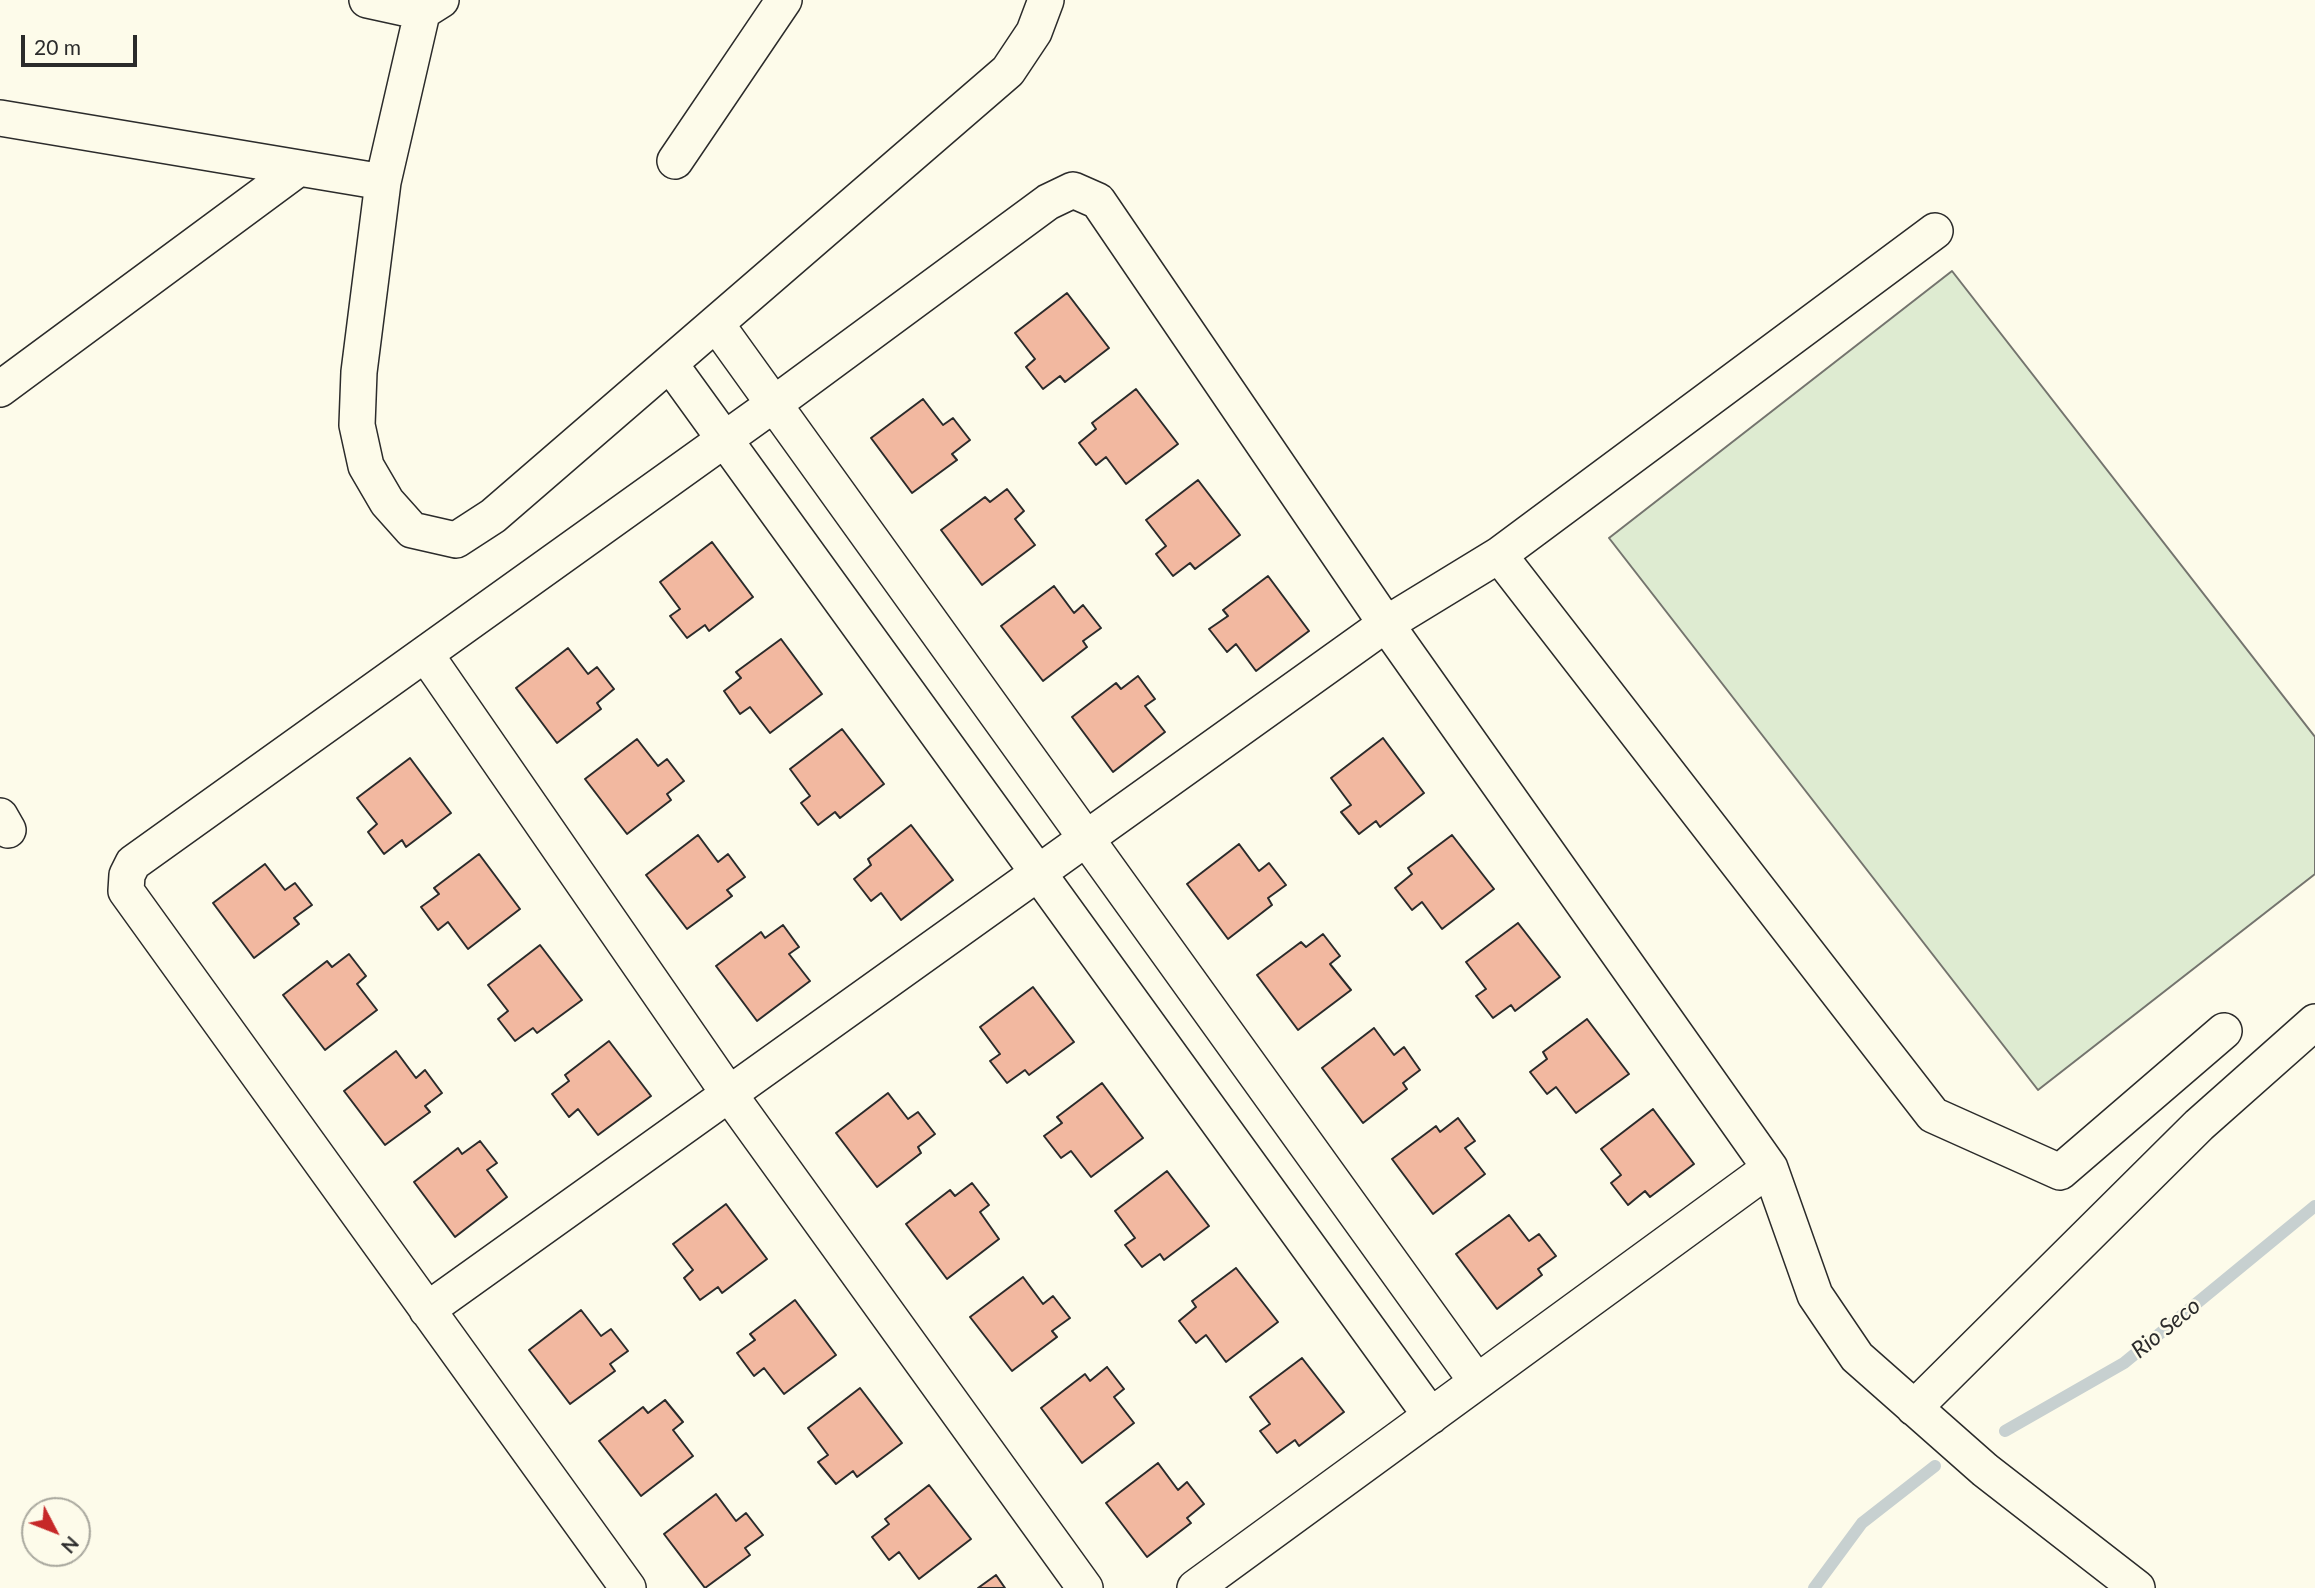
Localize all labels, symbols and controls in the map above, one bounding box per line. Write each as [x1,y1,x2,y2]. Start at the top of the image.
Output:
scale bar [24,21,140,65]
text: 20 m [34,34,81,59]
water label: Rio Seco [2126,1292,2206,1364]
north arrow [21,1497,91,1567]
text: N [57,1532,84,1558]

